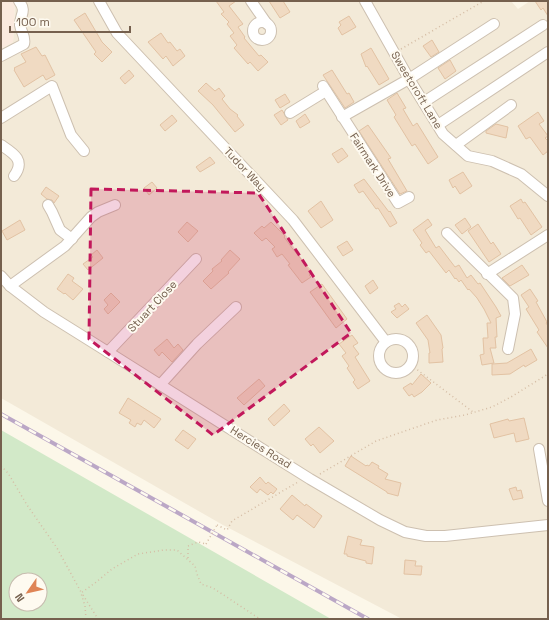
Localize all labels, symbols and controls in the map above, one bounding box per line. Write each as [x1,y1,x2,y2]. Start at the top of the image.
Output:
scale bar [10,8,130,34]
text: 100 m [16,14,50,30]
street label: Sweetcroft Lane [388,49,446,131]
street label: Fairmark Drive [347,130,399,200]
street label: Tudor Way [221,144,269,194]
street label: Stuart Close [124,277,180,335]
street label: Hercies Road [228,423,294,471]
north arrow [8,572,48,612]
text: N [12,591,28,605]

